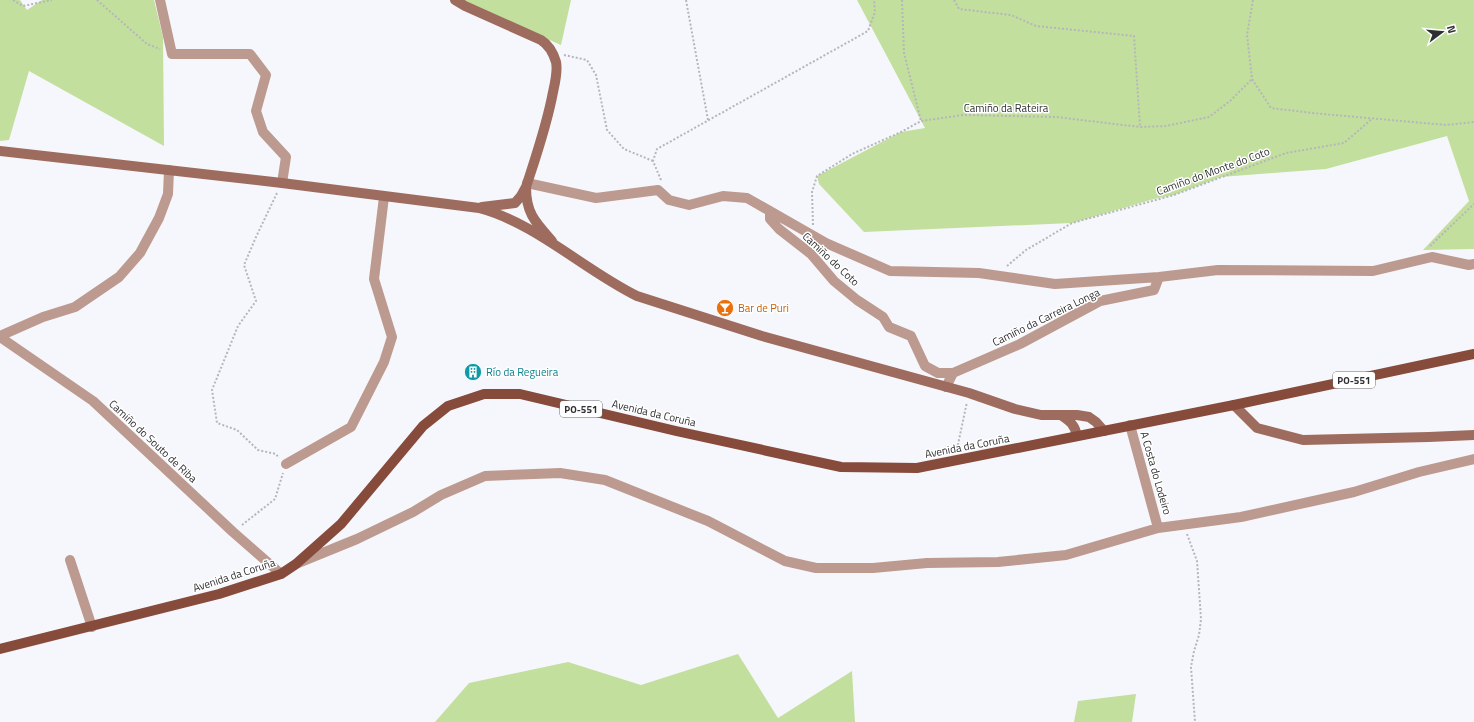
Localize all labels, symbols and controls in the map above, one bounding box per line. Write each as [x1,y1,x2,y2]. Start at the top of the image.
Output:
north arrow [1422,12,1462,52]
text: N [1443,23,1460,35]
street label: Camiño da Rateira [964,100,1049,116]
street label: Camiño do Monte do Coto [1154,143,1272,199]
street label: Camiño do Coto [799,228,863,290]
street label: Camiño da Carreira Longa [990,284,1103,350]
bar icon: Bar de Puri [715,298,735,318]
place label: Bar de Puri [738,300,789,316]
building icon: Río da Regueira [463,362,483,382]
place label: Río da Regueira [486,364,559,380]
road number: PO-551 [1333,372,1375,388]
street label: Camiño do Souto de Riba [105,396,201,486]
street label: Avenida da Coruña [610,396,698,431]
road number: PO-551 [560,401,602,417]
street label: A Costa do Lodeiro [1136,429,1176,517]
street label: Avenida da Coruña [923,430,1011,462]
street label: Avenida da Coruña [191,554,278,596]

